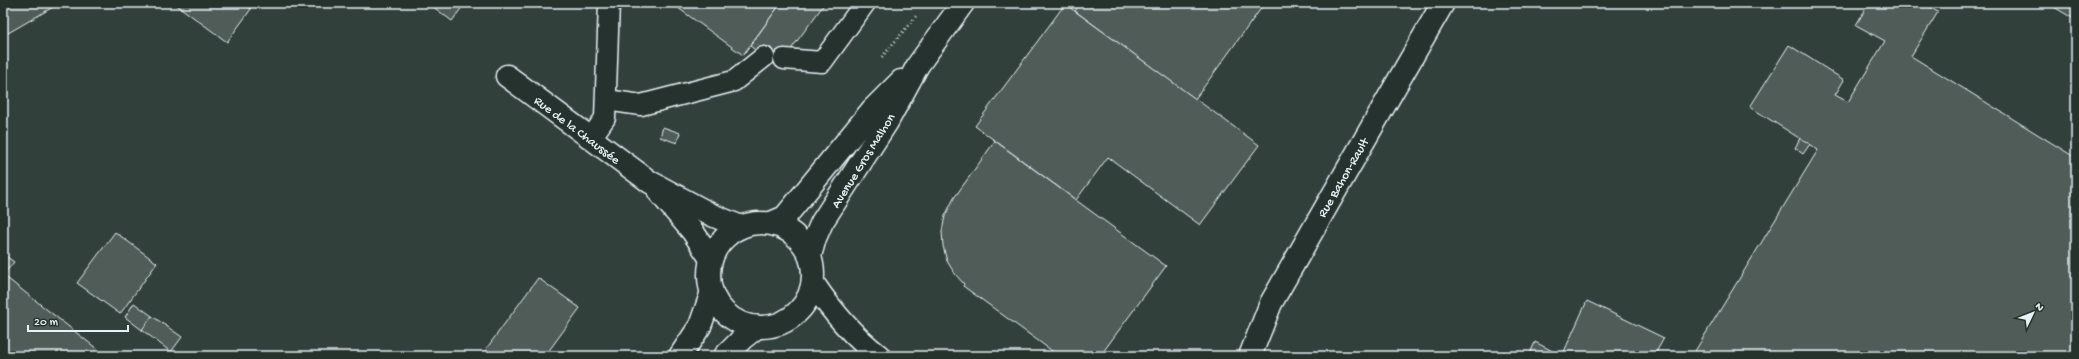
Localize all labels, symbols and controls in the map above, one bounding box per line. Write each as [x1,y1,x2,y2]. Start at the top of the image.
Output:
street label: Rue de la Chaussée [531,94,623,168]
street label: Avenue Gros Malhon [829,111,900,211]
street label: Rue Bahon-Rault [1315,135,1374,220]
north arrow [2013,293,2053,333]
text: N [2032,301,2046,314]
scale bar [28,307,128,333]
text: 20 m [34,316,59,330]

